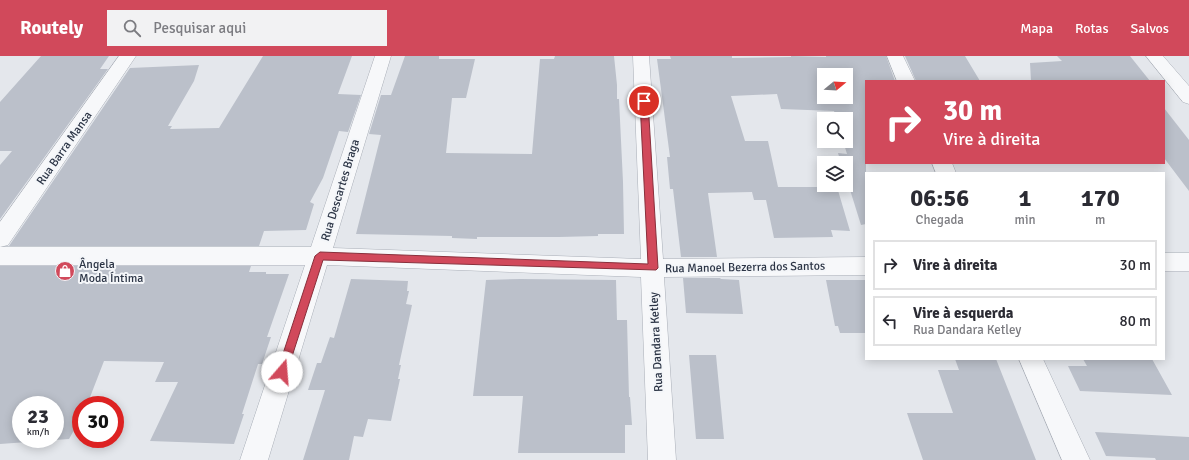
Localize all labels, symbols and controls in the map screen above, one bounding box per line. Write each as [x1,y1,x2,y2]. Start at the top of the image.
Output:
search box [107,10,387,46]
text: Routely [20,16,83,40]
icon: search [121,17,143,39]
text: Pesquisar aqui [153,19,246,37]
text: Mapa [1020,20,1053,37]
text: Rotas [1075,20,1109,37]
text: Salvos [1131,20,1169,37]
north arrow [817,68,853,104]
map controls [817,68,853,192]
pin [627,84,661,118]
icon: arrive [633,90,655,112]
text: 30 m [943,94,1002,128]
icon: right [877,96,929,148]
street label: Rua Barra Mansa [33,108,95,188]
button: search [817,112,853,148]
text: Vire à direita [943,128,1040,150]
street label: Rua Descartes Braga [318,137,363,243]
button: layers [817,156,853,192]
text: 06:56 [910,183,969,213]
text: 1 [1019,183,1031,213]
text: 170 [1081,183,1120,213]
text: Chegada [916,212,964,228]
text: min [1015,212,1036,228]
text: m [1095,212,1105,228]
icon: right [879,254,901,276]
text: Vire à direita [913,256,997,274]
text: 30 m [1120,256,1151,274]
place label: Ângela Moda Íntima [79,257,143,286]
street label: Rua Manoel Bezerra dos Santos [665,259,825,276]
shop icon: Ângela Moda Íntima [54,260,76,282]
street label: Rua Dandara Ketley [646,291,667,392]
text: Vire à esquerda [913,304,1013,322]
icon: left [879,310,901,332]
text: 80 m [1120,312,1151,330]
text: Rua Dandara Ketley [913,322,1021,338]
position arrow [261,351,303,393]
speed limit sign: 30 [72,396,124,448]
text: 23 [27,404,49,429]
text: km/h [27,426,49,438]

